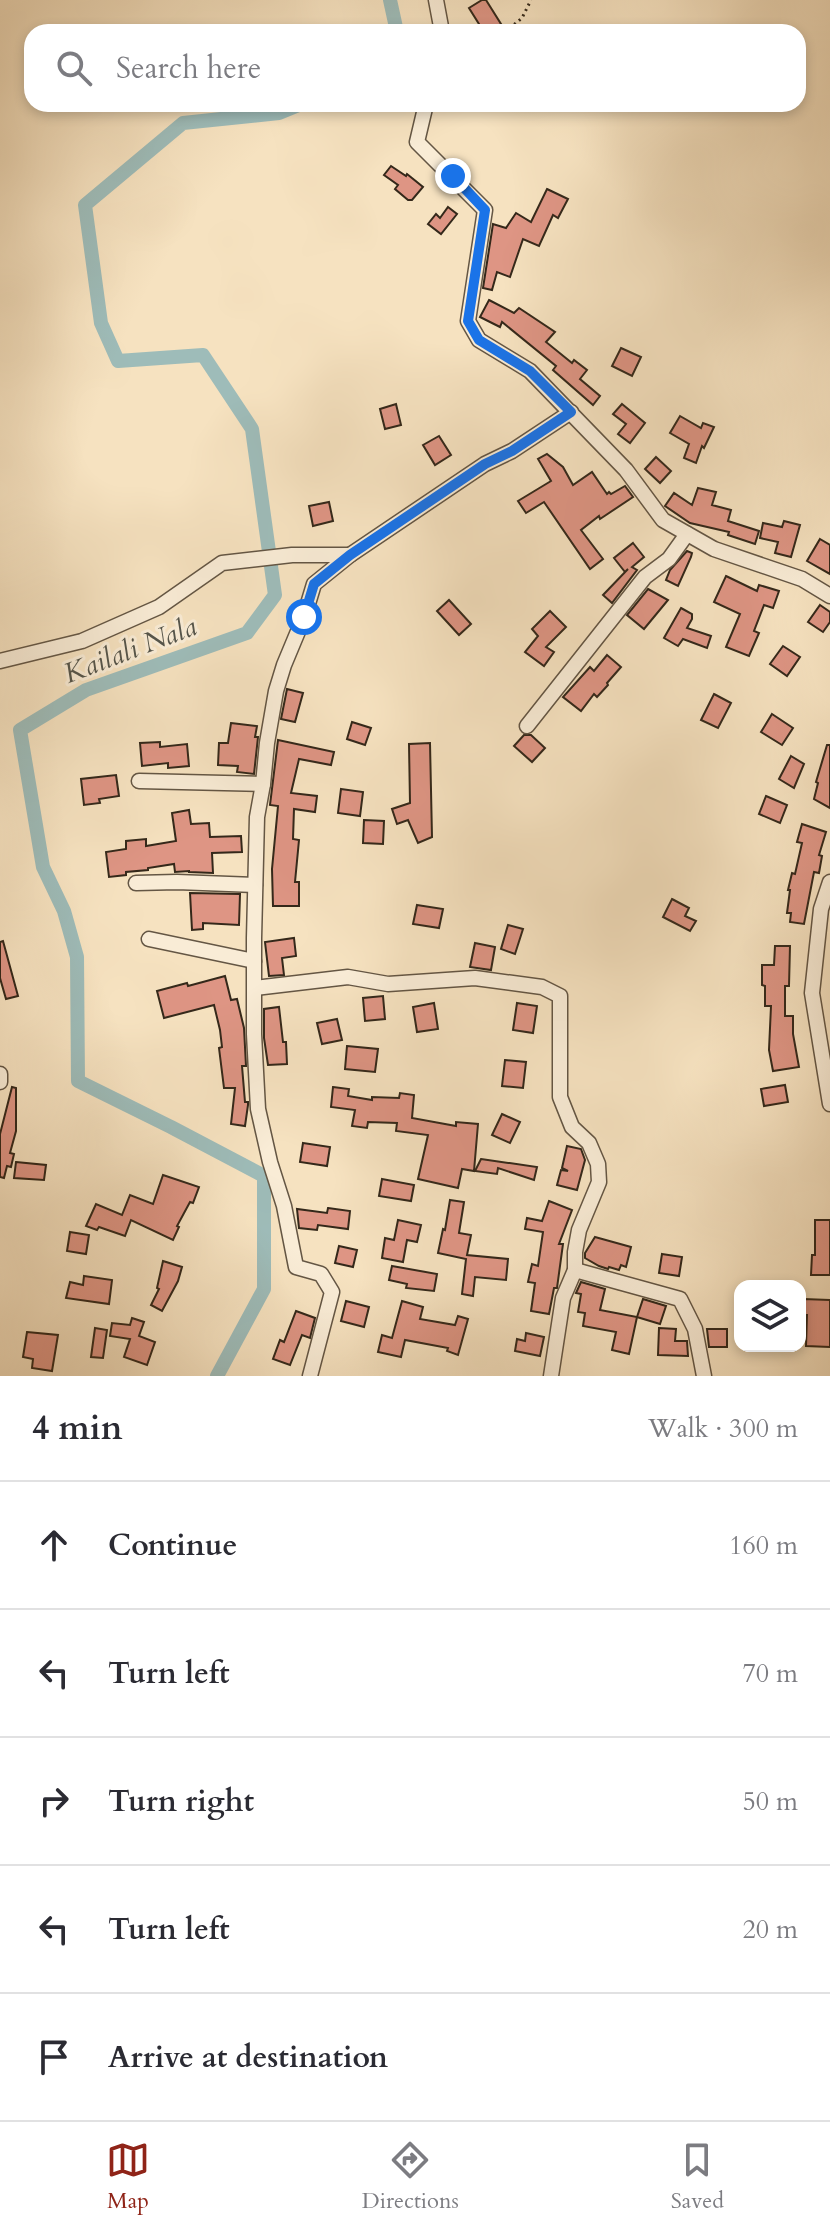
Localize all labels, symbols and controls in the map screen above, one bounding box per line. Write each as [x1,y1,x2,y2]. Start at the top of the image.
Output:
search box [24,24,806,112]
icon: search [52,46,96,90]
text: Search here [116,48,261,89]
route end [435,158,471,194]
route start [286,599,322,635]
water label: Kailali Nala [58,607,202,693]
map controls [734,1280,806,1352]
button: layers [734,1280,806,1352]
text: 4 min [32,1405,123,1451]
text: Walk · 300 m [648,1411,798,1446]
icon: ahead [32,1523,76,1567]
text: Continue [108,1525,237,1566]
text: 160 m [729,1528,798,1563]
icon: left [32,1651,76,1695]
text: Turn left [108,1653,230,1694]
text: 70 m [742,1656,798,1691]
icon: right [32,1779,76,1823]
text: Turn right [108,1781,254,1822]
text: 50 m [742,1784,798,1819]
icon: left [32,1907,76,1951]
text: Turn left [108,1909,230,1950]
text: 20 m [742,1912,798,1947]
icon: arrive [32,2035,76,2079]
text: Arrive at destination [108,2037,388,2078]
tab: Map [106,2138,150,2216]
tab: Directions [362,2138,459,2216]
tab: Saved [671,2138,724,2216]

